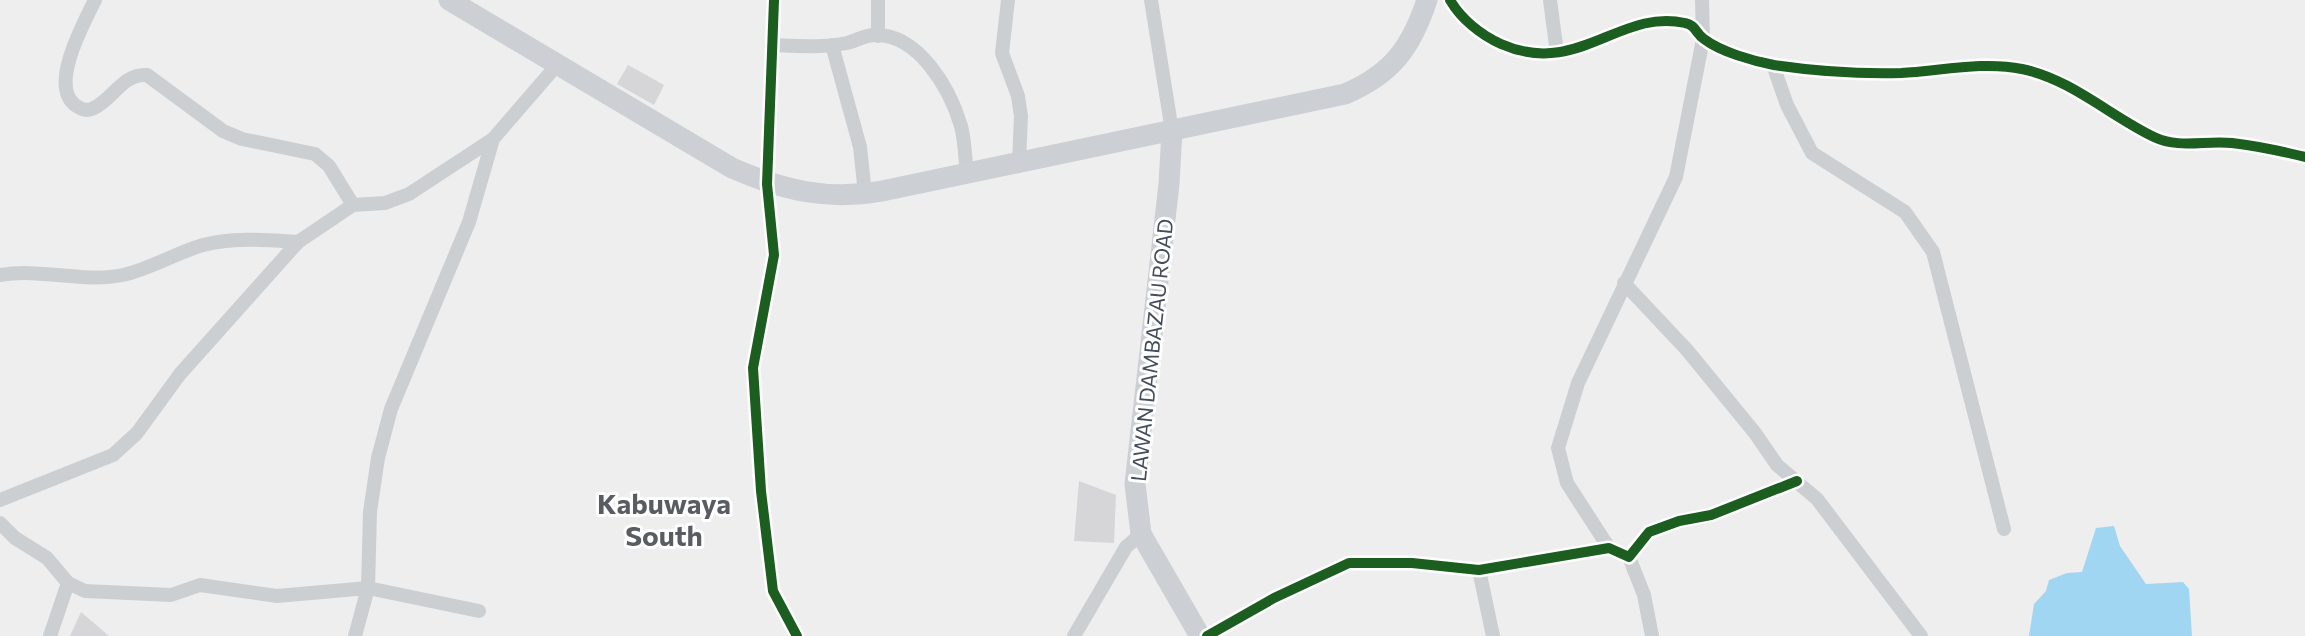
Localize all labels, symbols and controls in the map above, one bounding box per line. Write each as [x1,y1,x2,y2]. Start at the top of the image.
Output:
street label: LAWAN DAMBAZAU ROAD [1125,217,1177,483]
district label: Kabuwaya South [597,486,731,552]

